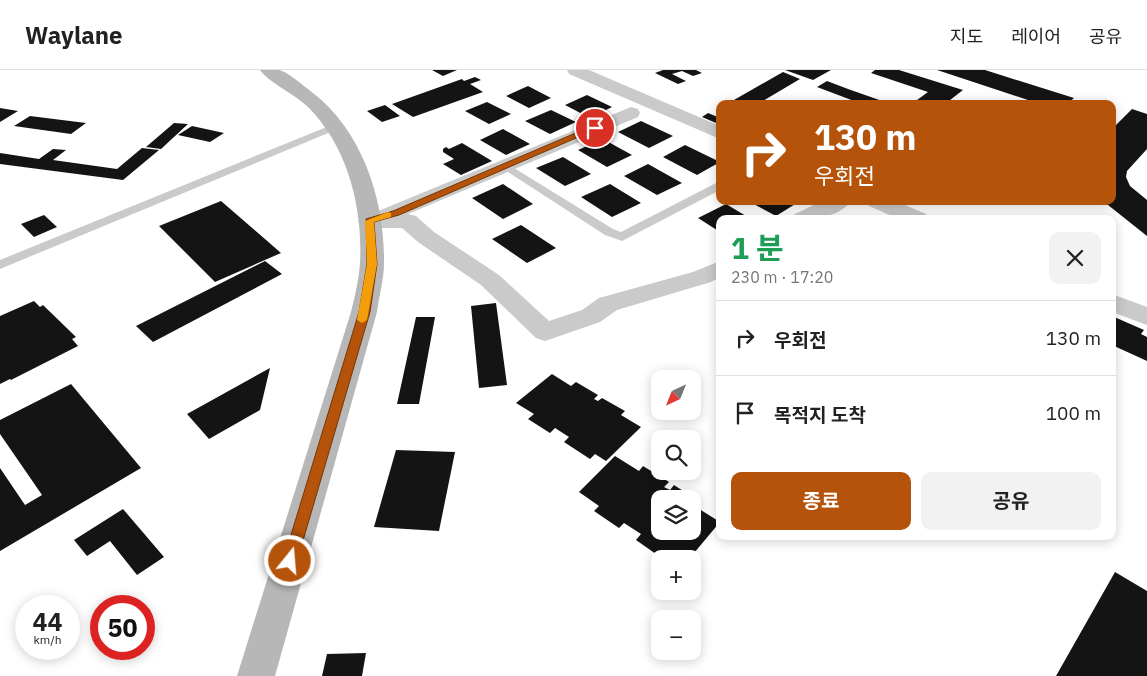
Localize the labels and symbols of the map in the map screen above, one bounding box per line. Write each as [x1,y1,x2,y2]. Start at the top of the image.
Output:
pin [574,107,616,149]
north arrow [651,370,701,420]
position arrow [263,534,315,586]
speed limit sign: 50 [90,595,155,660]

